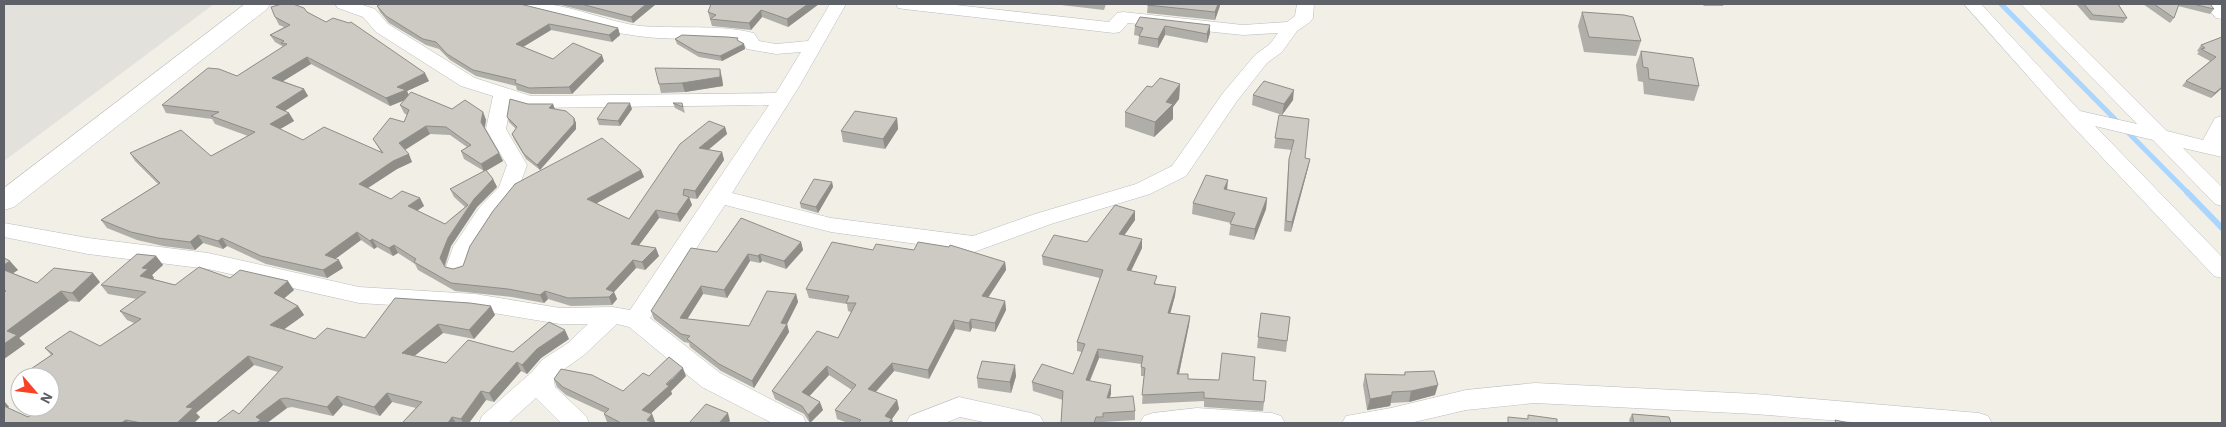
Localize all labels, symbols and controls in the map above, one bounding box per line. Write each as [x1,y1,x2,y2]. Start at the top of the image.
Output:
north arrow [10,367,60,417]
text: N [36,389,57,407]

